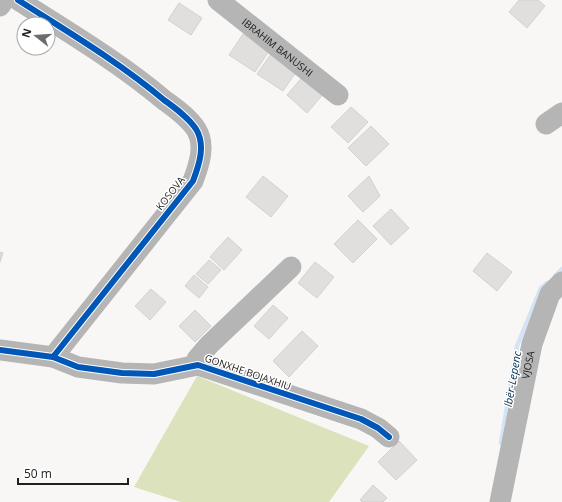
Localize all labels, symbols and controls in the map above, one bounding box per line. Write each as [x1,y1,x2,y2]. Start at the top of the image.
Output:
street label: IBRAHIM BANUSHI [239,15,316,80]
north arrow [16,16,56,56]
text: N [17,26,34,39]
street label: KOSOVA [152,173,188,213]
water label: Ibër-Lepenc [500,349,524,408]
street label: VJOSA [518,349,538,380]
street label: GONXHE BOJAXHIU [203,351,293,393]
scale bar [18,460,128,486]
text: 50 m [24,465,52,482]

